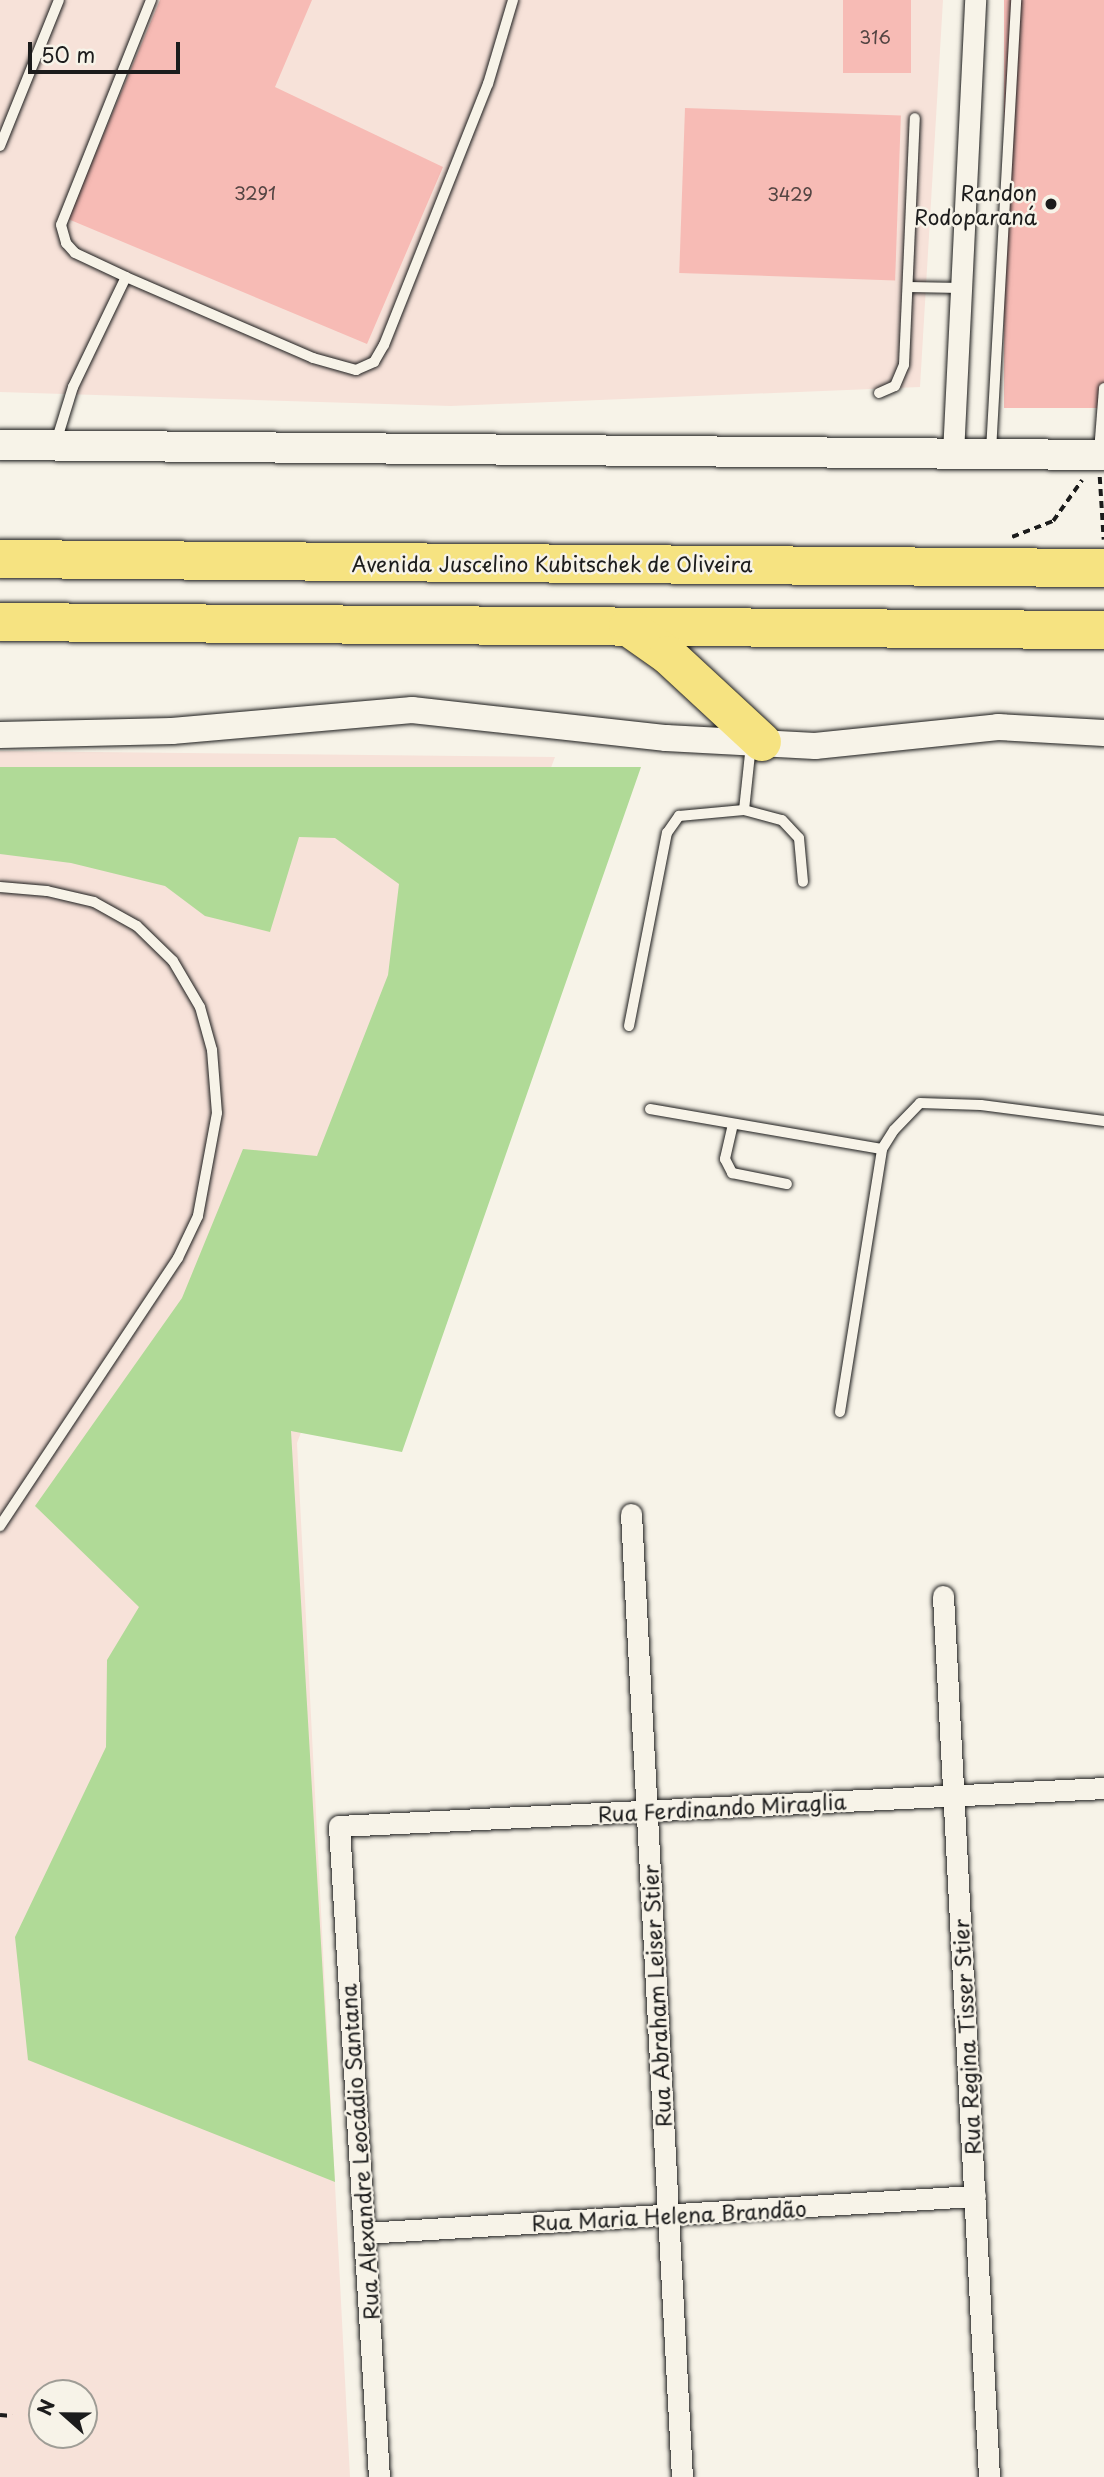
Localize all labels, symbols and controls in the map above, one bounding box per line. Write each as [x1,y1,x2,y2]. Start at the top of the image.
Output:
house number: 316 [859,26,891,48]
scale bar [32,28,184,72]
text: 50 m [41,38,95,70]
place label: Randon Rodoparaná [914,179,1037,229]
house number: 3291 [234,182,276,204]
house number: 3429 [767,183,813,205]
marker: Randon Rodoparaná [1043,196,1059,212]
street label: Avenida Juscelino Kubitschek de Oliveira [349,550,755,576]
street label: Rua Ferdinando Miraglia [595,1788,849,1826]
street label: Rua Abraham Leiser Stier [636,1863,676,2129]
street label: Rua Regina Tisser Stier [947,1918,985,2156]
street label: Rua Alexandre Leocádio Santana [335,1984,383,2320]
street label: Rua Maria Helena Brandão [530,2195,808,2235]
north arrow [28,2379,98,2449]
text: N [29,2395,61,2419]

